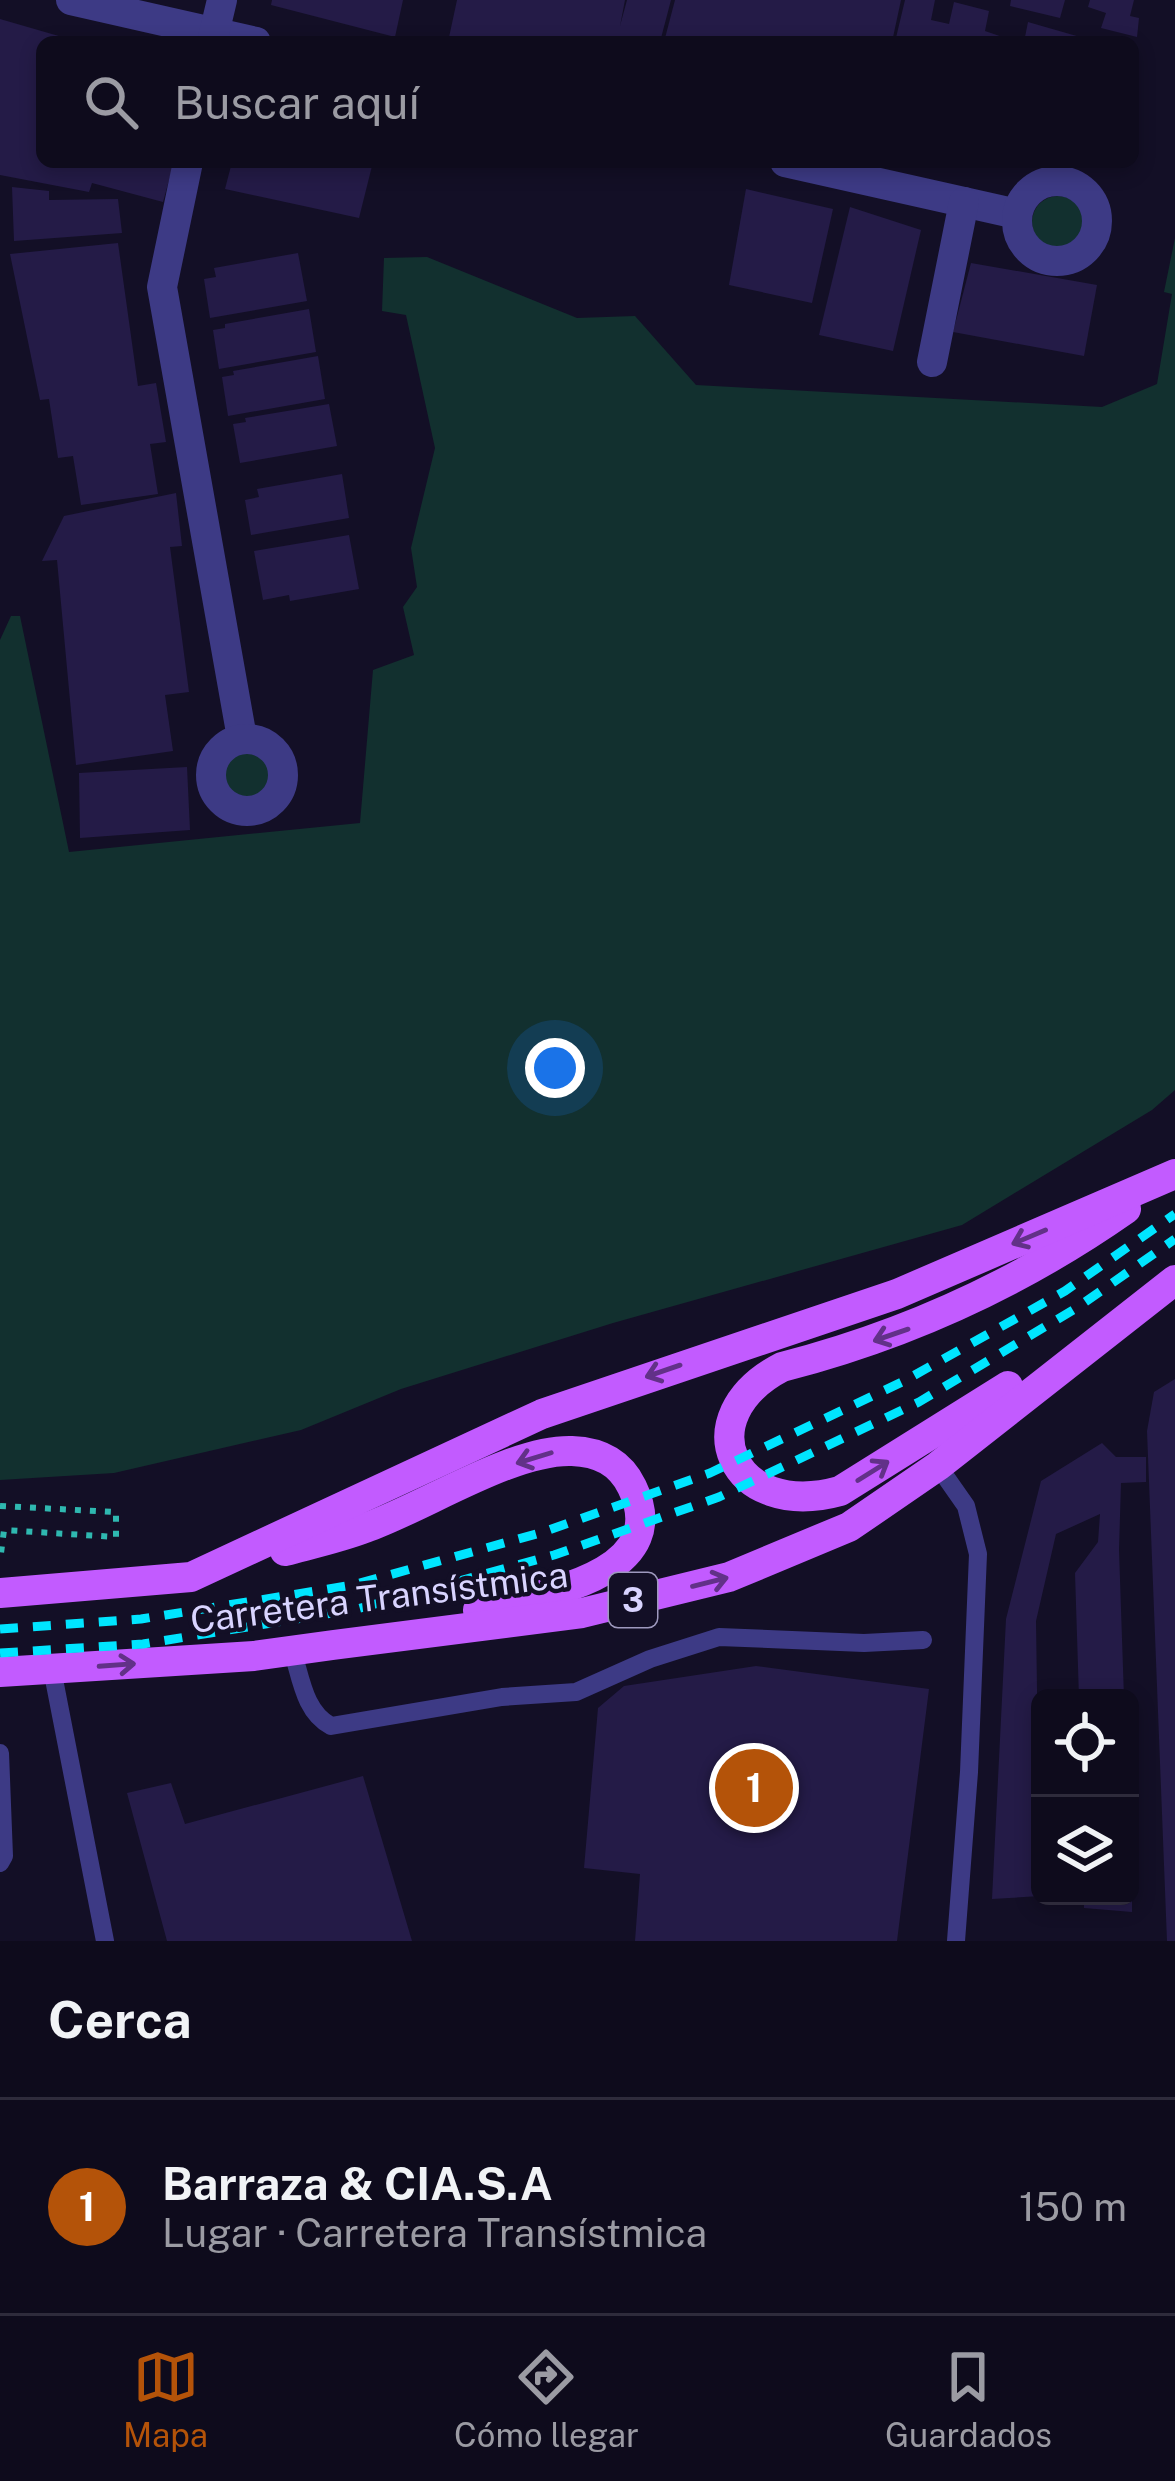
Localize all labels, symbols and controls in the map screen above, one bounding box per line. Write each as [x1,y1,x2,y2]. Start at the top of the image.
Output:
search box [36,36,1139,168]
icon: search [78,69,144,135]
text: Buscar aquí [174,76,420,129]
your location [525,1038,585,1098]
one-way arrow [1011,1228,1048,1249]
one-way arrow [873,1325,911,1347]
one-way arrow [645,1362,682,1383]
one-way arrow [516,1449,554,1471]
one-way arrow [856,1459,890,1483]
street label: Carretera Transístmica [188,1553,570,1641]
one-way arrow [690,1570,728,1592]
road number: 3 [609,1573,657,1627]
one-way arrow [97,1653,136,1676]
map controls [1031,1689,1139,1905]
button: locate [1031,1689,1139,1797]
pin: 1 [715,1743,793,1833]
button: layers [1031,1797,1139,1905]
text: Cerca [48,1990,192,2049]
text: Barraza & CIA.S.A [162,2157,553,2210]
text: 1 [79,2184,95,2230]
text: 150 m [1019,2184,1127,2230]
text: Lugar · Carretera Transístmica [162,2210,707,2256]
tab: Mapa [123,2344,208,2454]
tab: Cómo llegar [454,2344,639,2454]
tab: Guardados [885,2344,1052,2454]

